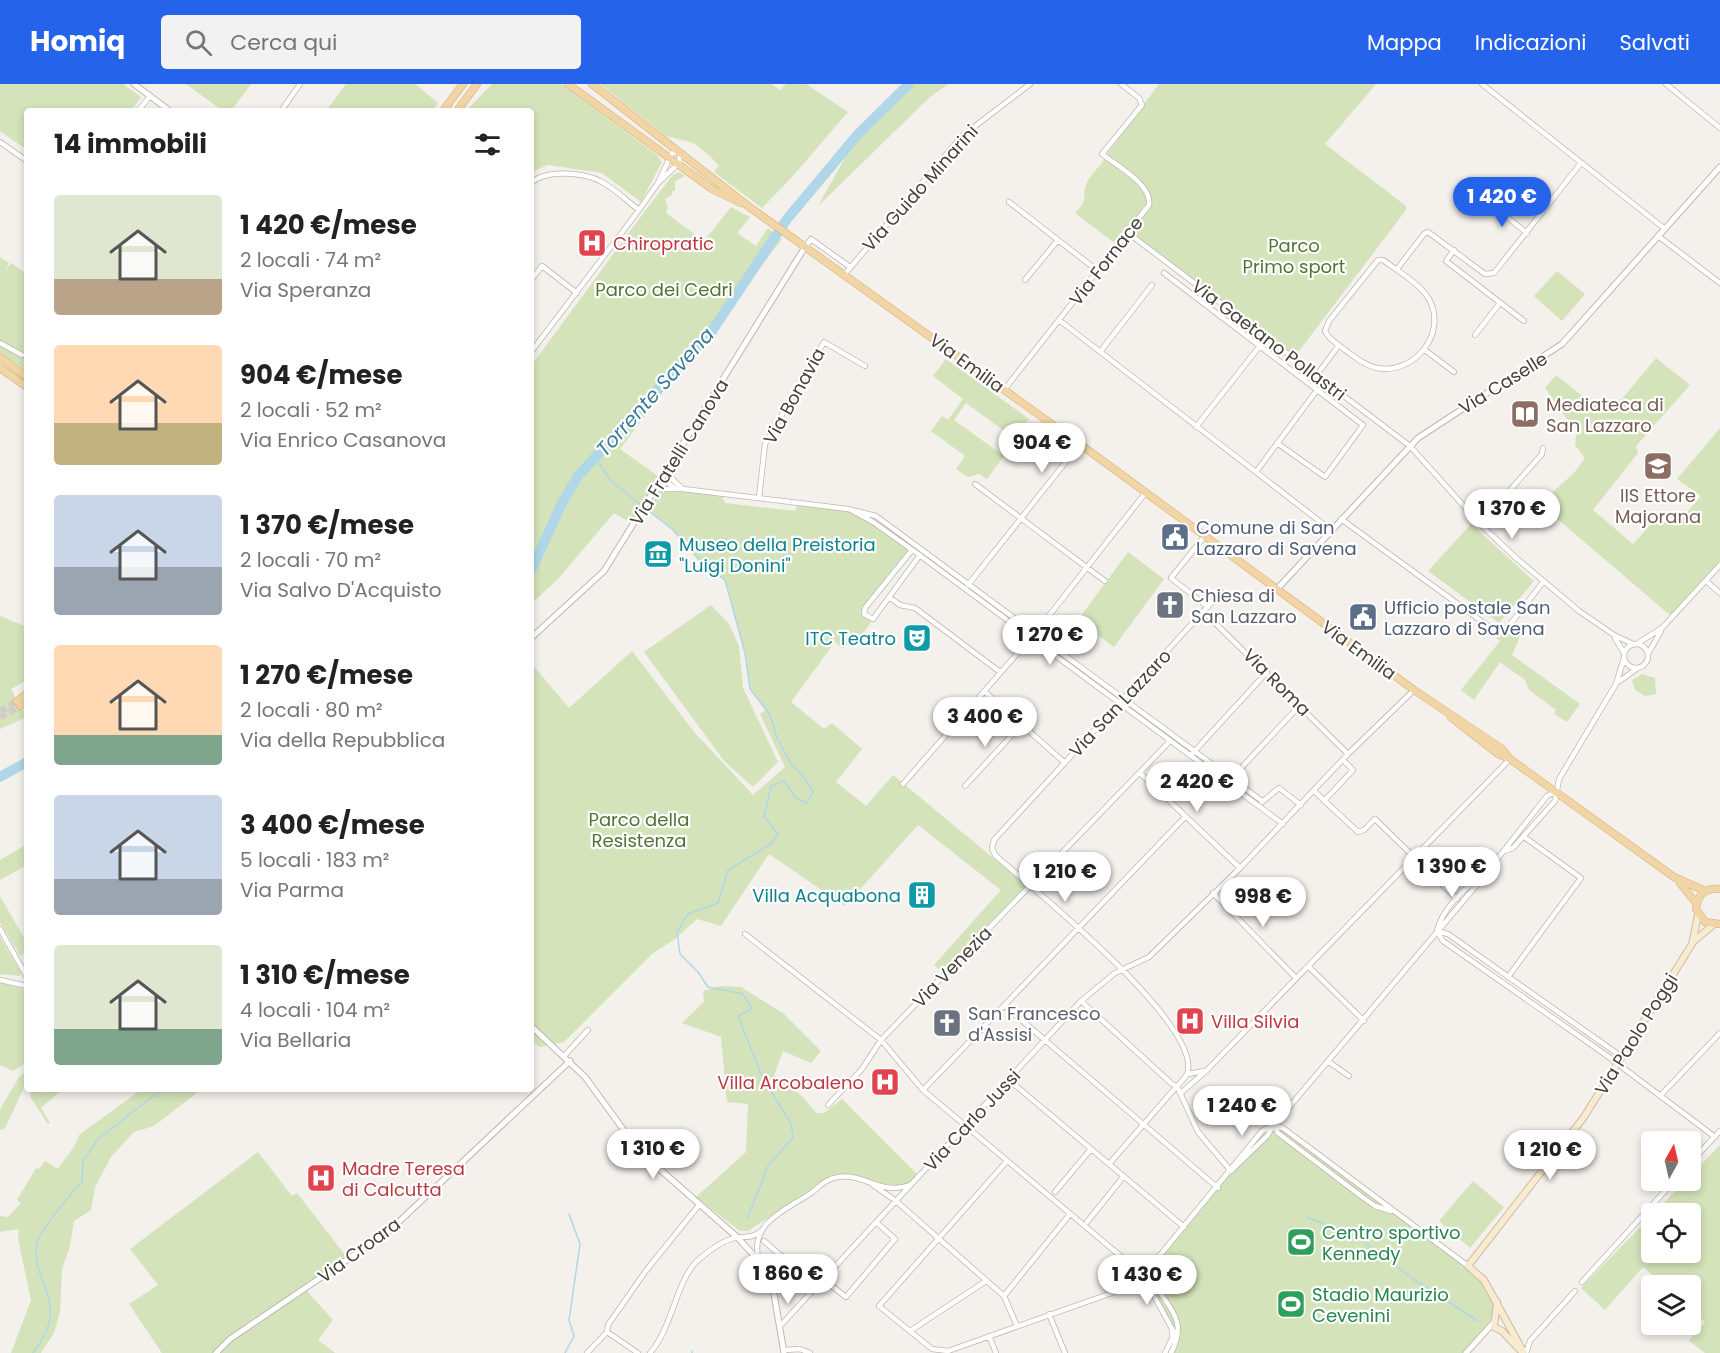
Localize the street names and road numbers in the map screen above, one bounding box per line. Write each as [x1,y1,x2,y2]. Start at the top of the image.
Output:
street label: Via Guido Minarini [856,119,984,257]
street label: Via Fornace [1063,211,1149,311]
street label: Via Gaetano Pollastri [1187,274,1351,406]
street label: Via Emilia [925,327,1009,399]
street label: Via Bonavia [757,343,831,449]
street label: Via Caselle [1454,346,1552,420]
street label: Via Fratelli Canova [624,374,734,530]
street label: Via Emilia [1317,614,1401,686]
street label: Via Roma [1237,642,1317,722]
street label: Via San Lazzaro [1063,644,1177,762]
street label: Via Venezia [907,921,997,1013]
street label: Via Paolo Poggi [1589,968,1683,1100]
street label: Via Carlo Jussi [918,1063,1026,1177]
street label: Via Croara [313,1211,405,1289]

